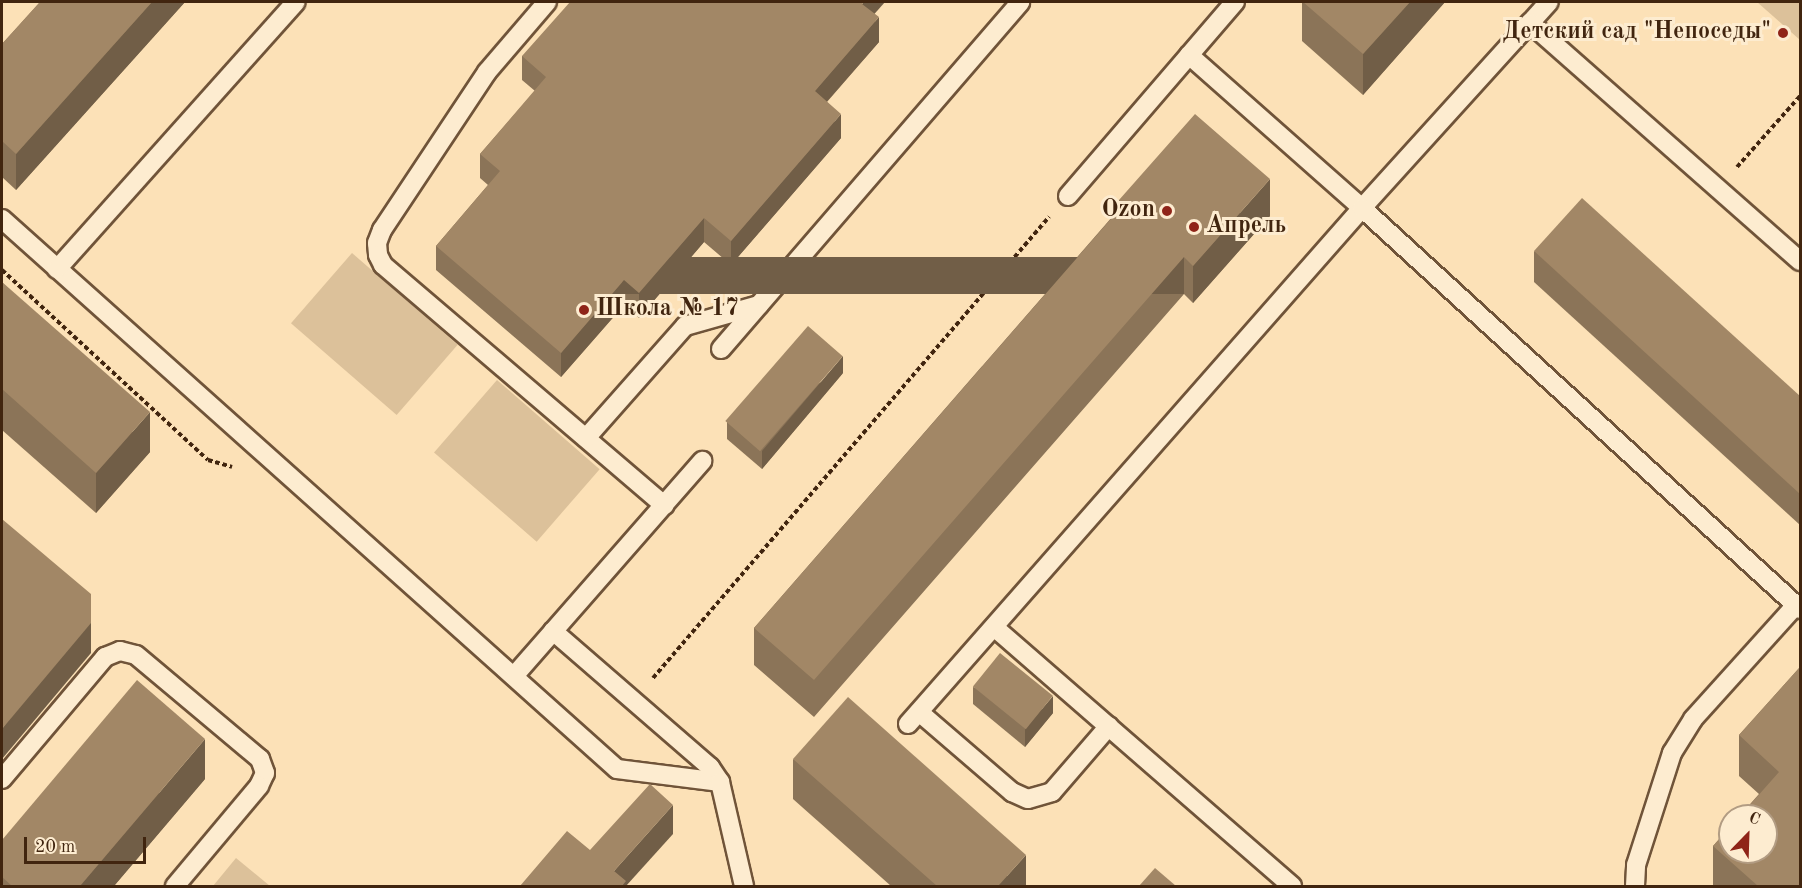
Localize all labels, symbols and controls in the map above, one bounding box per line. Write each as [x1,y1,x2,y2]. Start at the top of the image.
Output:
place label: Детский сад "Непоседы" [1503,19,1771,47]
marker: Детский сад "Непоседы" [1776,26,1790,40]
place label: Ozon [1101,197,1155,225]
marker: Ozon [1160,204,1174,218]
place label: Апрель [1206,213,1286,241]
marker: Апрель [1187,220,1201,234]
place label: Школа № 17 [596,296,739,324]
marker: Школа № 17 [577,303,591,317]
north arrow [1718,804,1778,864]
text: С [1746,810,1762,829]
scale bar [27,825,148,863]
text: 20 m [35,838,75,856]

